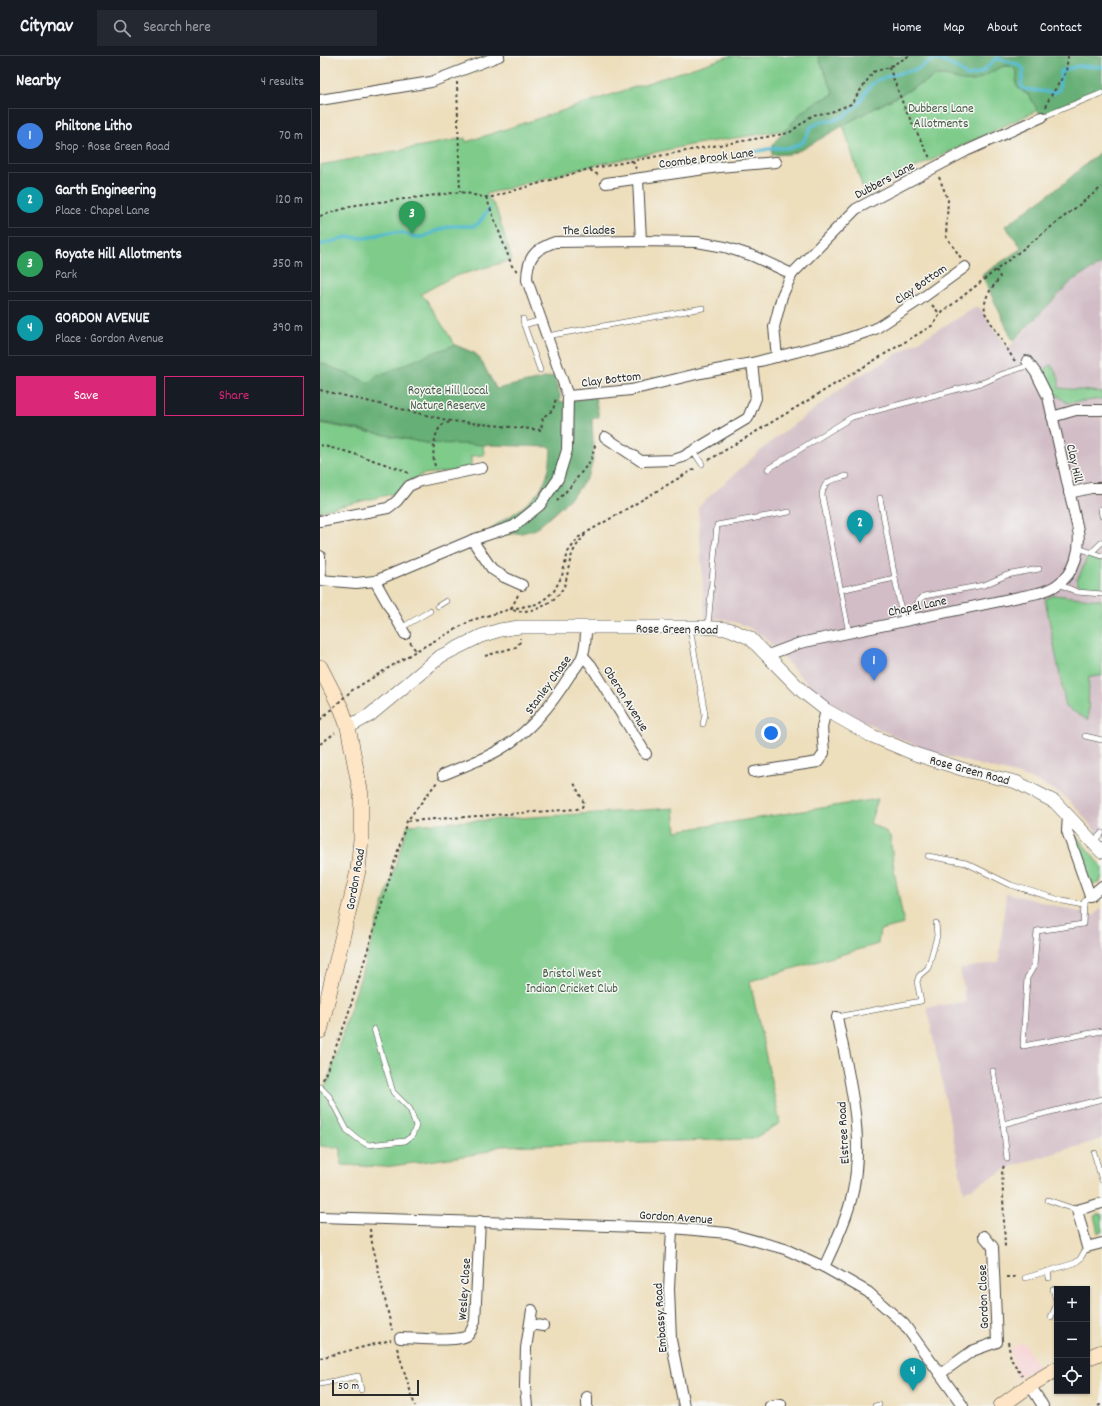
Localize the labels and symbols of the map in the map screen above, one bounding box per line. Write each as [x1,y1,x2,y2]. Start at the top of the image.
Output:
park label: Dubbers Lane Allotments [908,100,974,134]
street label: Coombe Brook Lane [658,144,755,175]
street label: Dubbers Lane [852,157,919,205]
pin: 3 [399,201,425,234]
street label: The Glades [562,222,616,241]
street label: Clay Bottom [891,260,952,310]
street label: Clay Bottom [580,367,642,394]
park label: Royate Hill Local Nature Reserve [408,382,488,416]
street label: Clay Hill [1060,442,1087,485]
pin: 2 [847,510,873,543]
street label: Chapel Lane [886,592,949,623]
street label: Rose Green Road [636,620,718,641]
pin: 1 [861,648,887,681]
street label: Stanley Chase [521,652,577,719]
street label: Oberon Avenue [597,663,653,736]
your location [761,723,781,743]
street label: Rose Green Road [927,752,1012,791]
street label: Gordon Road [342,847,371,912]
park label: Bristol West Indian Cricket Club [526,965,618,999]
street label: Elstree Road [833,1101,856,1165]
street label: Gordon Avenue [638,1206,713,1231]
street label: Wesley Close [454,1257,477,1321]
street label: Gordon Close [974,1264,995,1329]
street label: Embassy Road [650,1282,673,1353]
pin: 4 [900,1358,926,1391]
scale bar [332,1378,419,1397]

